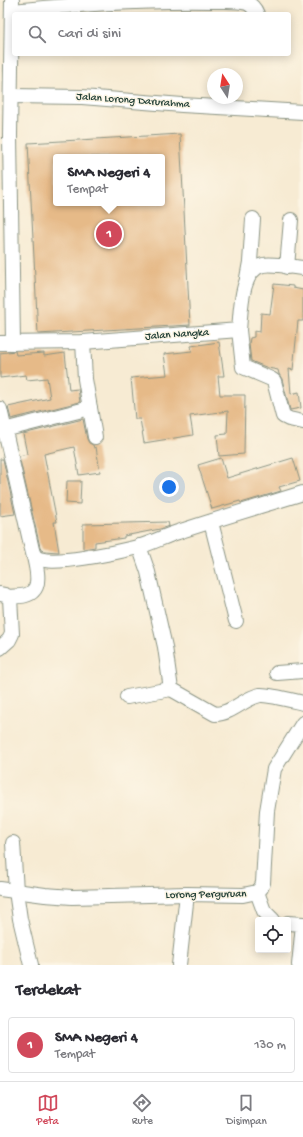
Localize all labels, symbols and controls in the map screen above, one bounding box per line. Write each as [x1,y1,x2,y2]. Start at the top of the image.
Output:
search box [12,12,291,56]
icon: search [26,23,48,45]
text: Cari di sini [58,25,121,43]
north arrow [207,68,243,104]
street label: Jalan Lorong Darurahma [76,91,191,111]
popup [53,154,165,206]
text: SMA Negeri 4 [68,164,150,182]
text: Tempat [68,182,107,197]
pin: 1 [96,219,122,249]
street label: Jalan Nangka [145,327,210,343]
your location [159,477,179,497]
street label: Lorong Perguruan [165,888,247,902]
map controls [255,917,291,953]
button: locate [255,917,291,953]
text: Terdekat [16,981,80,1001]
text: SMA Negeri 4 [55,1029,138,1047]
text: 1 [27,1038,33,1053]
text: 130 m [254,1038,286,1053]
text: Tempat [55,1047,95,1062]
tab: Peta [36,1092,59,1128]
tab: Rute [131,1092,153,1128]
tab: Disimpan [226,1092,267,1128]

